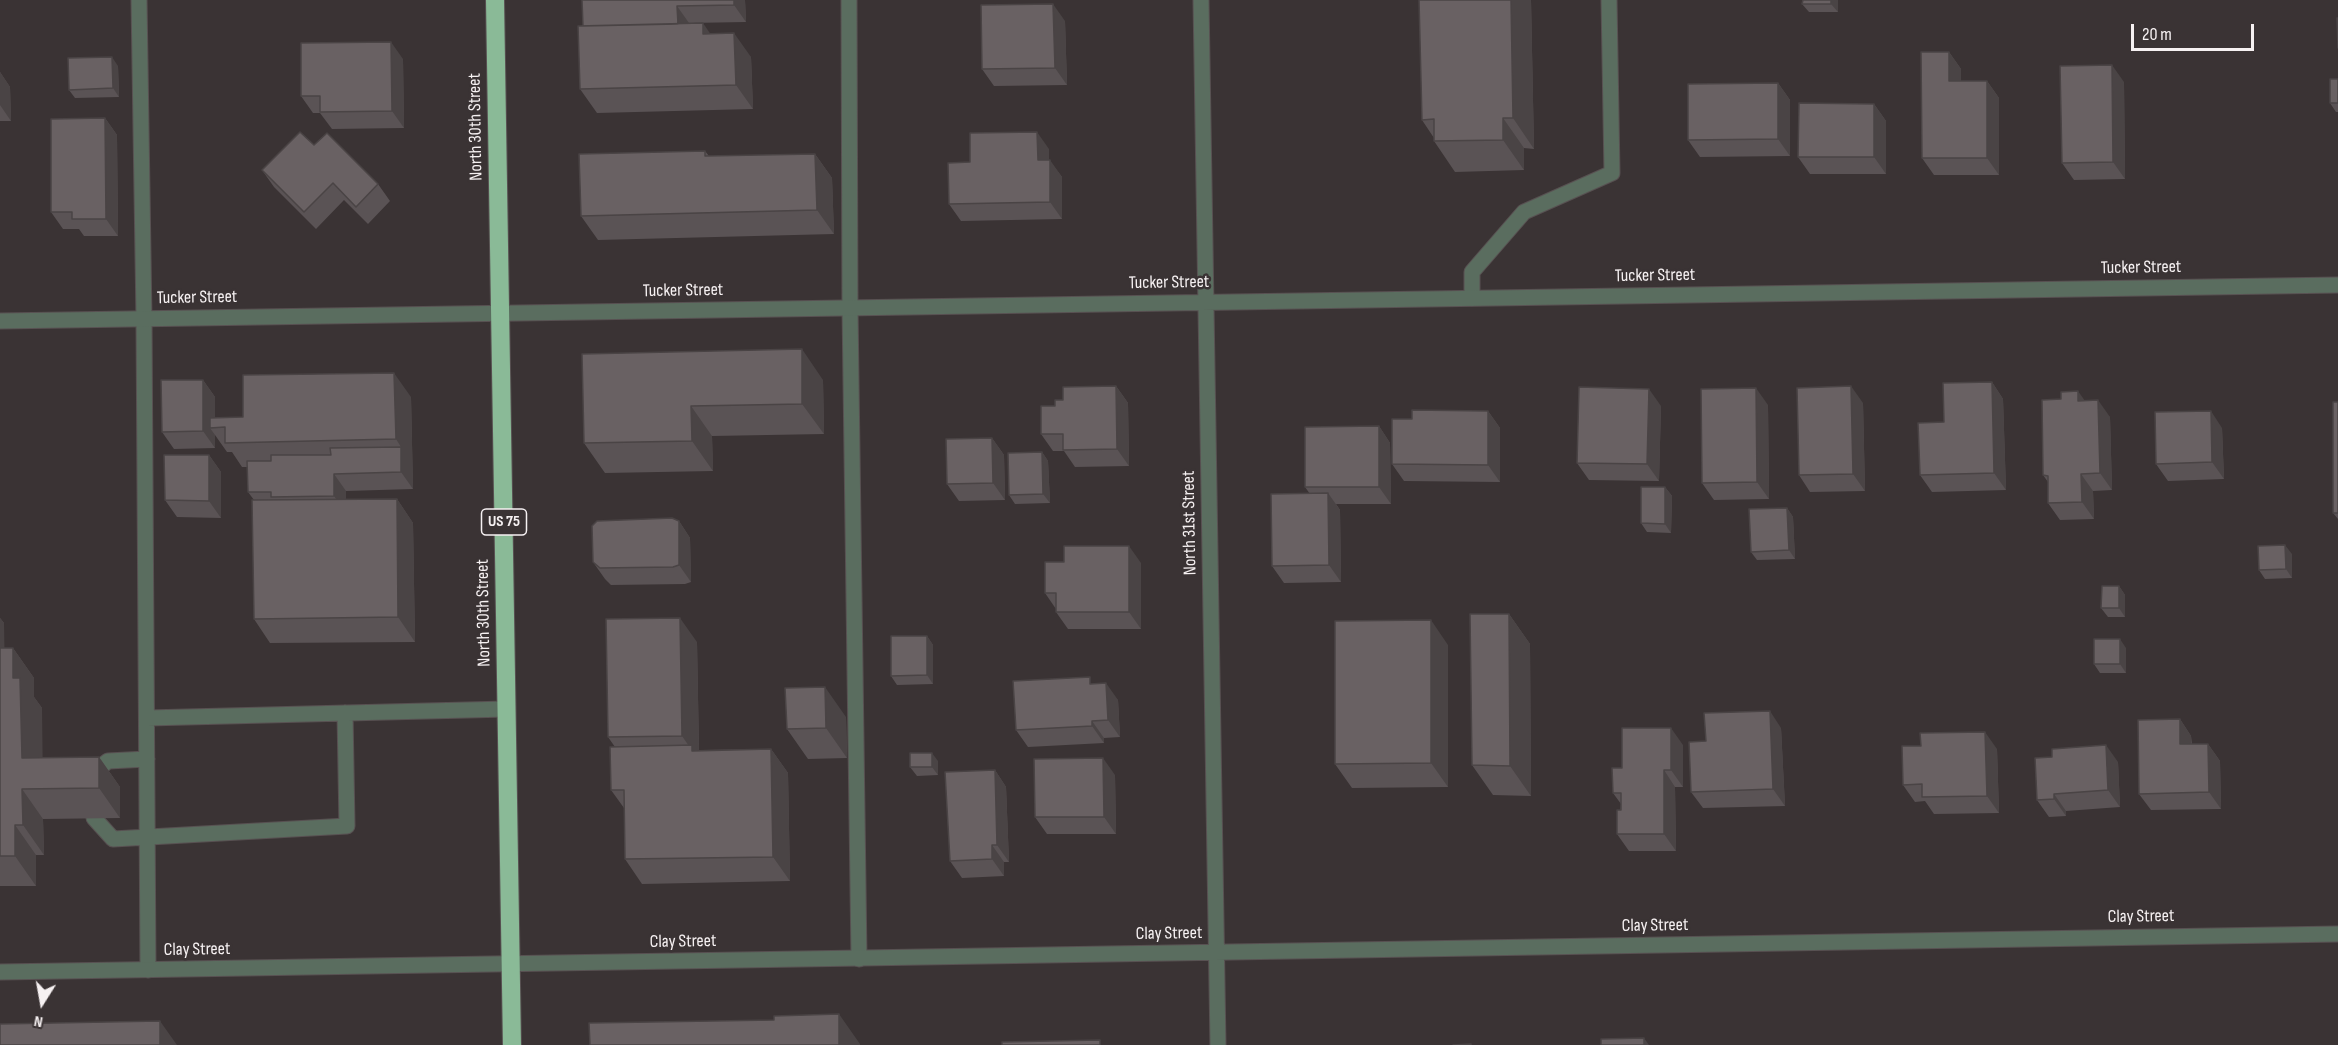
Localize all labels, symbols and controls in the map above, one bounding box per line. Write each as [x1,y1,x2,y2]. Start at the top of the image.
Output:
scale bar [2134,12,2257,50]
text: 20 m [2142,24,2172,45]
street label: North 30th Street [464,73,488,181]
street label: Tucker Street [2101,256,2181,280]
street label: Tucker Street [1615,264,1695,288]
street label: Tucker Street [1129,271,1209,295]
street label: Tucker Street [643,279,723,303]
street label: Tucker Street [157,286,237,310]
street label: North 31st Street [1178,470,1202,576]
road number: US 75 [482,509,526,535]
street label: North 30th Street [472,559,496,667]
street label: Clay Street [2107,906,2175,928]
street label: Clay Street [1621,915,1689,937]
street label: Clay Street [1135,923,1203,945]
street label: Clay Street [649,931,717,953]
street label: Clay Street [163,939,231,961]
north arrow [12,973,72,1033]
text: N [32,1011,44,1031]

